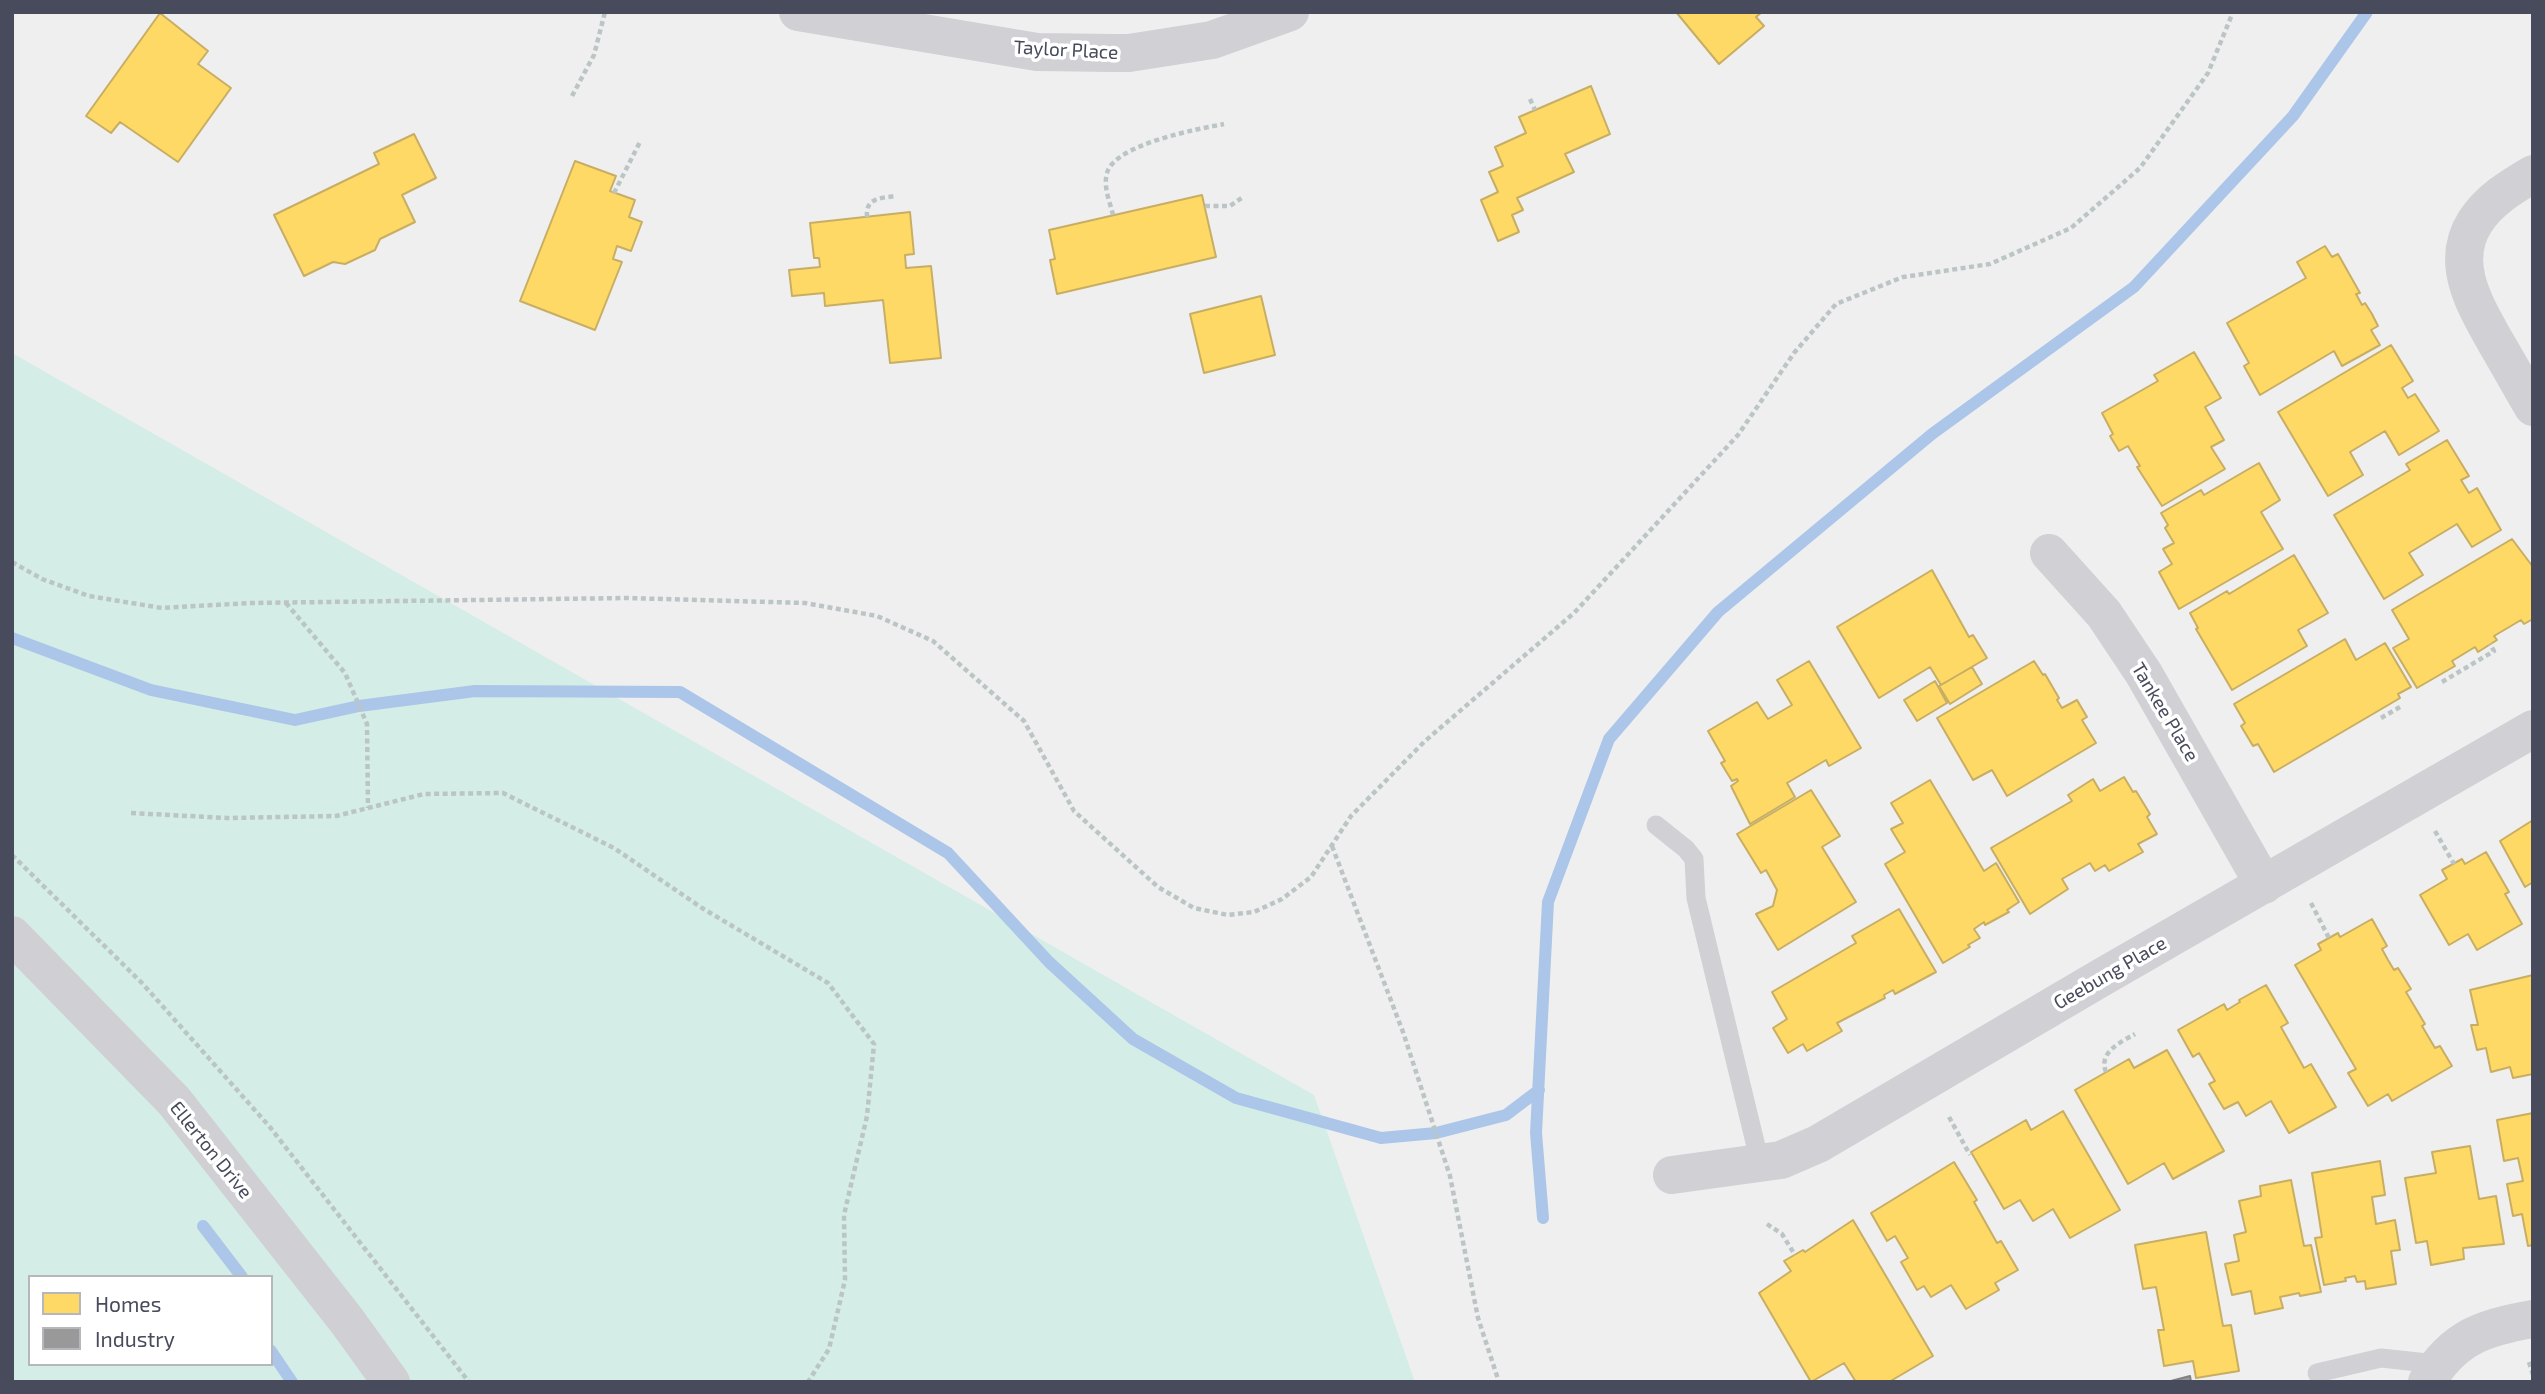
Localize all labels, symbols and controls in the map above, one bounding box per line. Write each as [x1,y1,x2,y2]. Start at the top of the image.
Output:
street label: Taylor Place [1013,36,1119,64]
street label: Tankee Place [2127,658,2203,766]
street label: Geebung Place [2050,932,2170,1014]
street label: Ellerton Drive [165,1097,257,1203]
legend [28,1275,273,1366]
text: Homes [95,1291,161,1316]
text: Industry [95,1326,175,1351]

